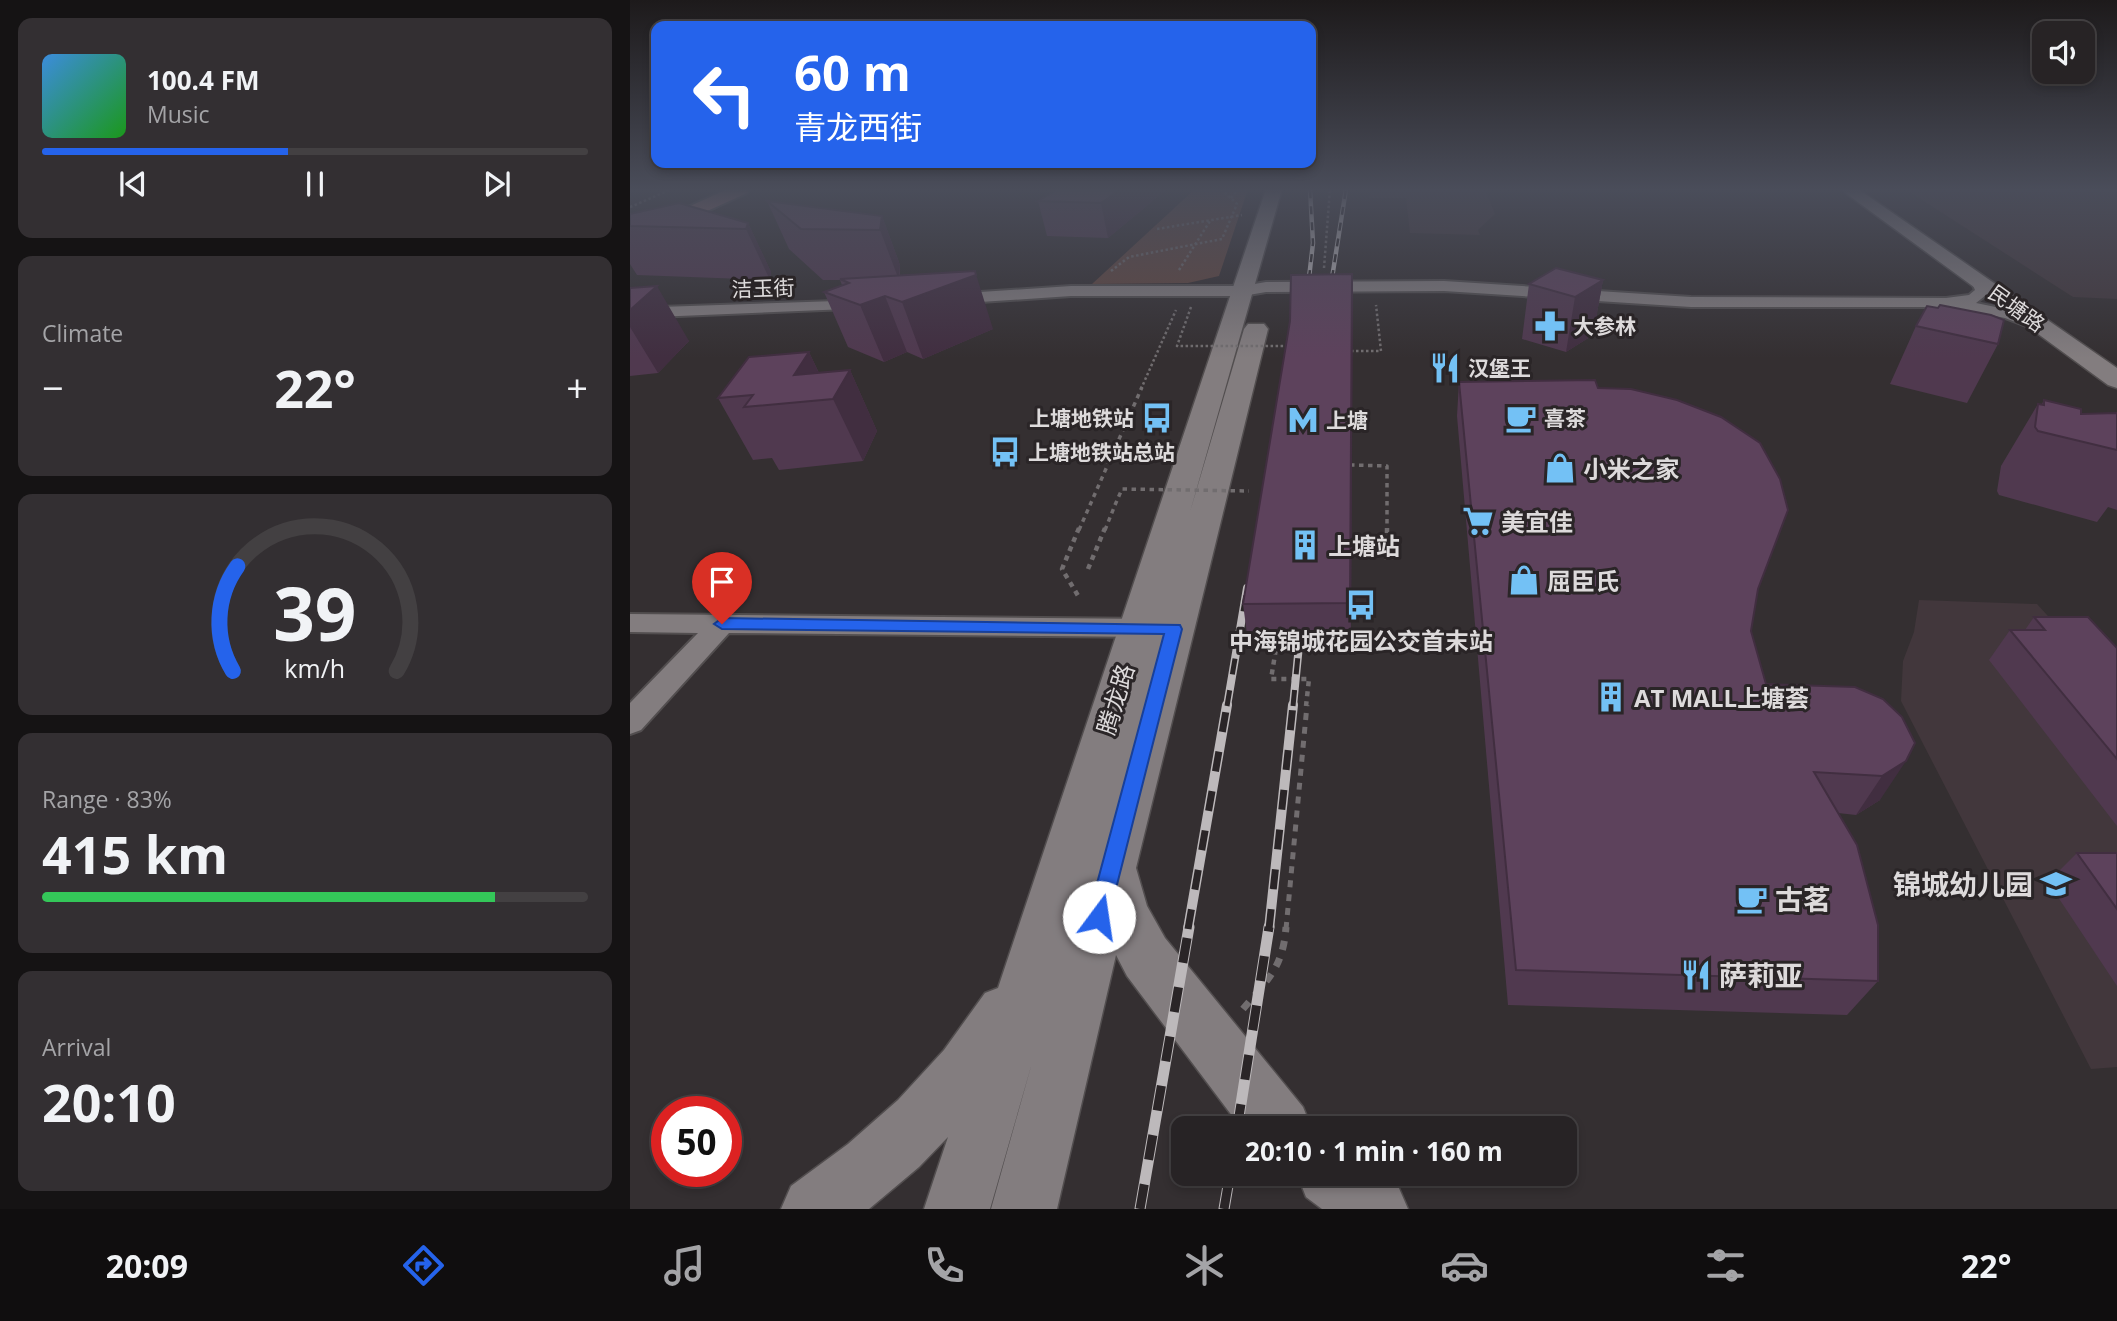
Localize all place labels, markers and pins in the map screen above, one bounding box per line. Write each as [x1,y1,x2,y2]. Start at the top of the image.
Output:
pharmacy icon: 大参林 [1533,309,1567,343]
place label: 大参林 [1573,312,1636,340]
restaurant icon: 汉堡王 [1428,351,1462,385]
place label: 汉堡王 [1468,354,1531,382]
bus stop icon: 上塘地铁站 [1140,401,1174,435]
cafe icon: 喜茶 [1504,401,1538,435]
metro station icon: 上塘 [1286,403,1320,437]
place label: 上塘地铁站 [1029,404,1134,432]
place label: 喜茶 [1544,404,1586,432]
place label: 上塘 [1326,406,1368,434]
bus stop icon: 上塘地铁站总站 [988,435,1022,469]
place label: 上塘地铁站总站 [1028,438,1175,466]
shop icon: 小米之家 [1543,451,1577,485]
place label: 小米之家 [1583,452,1679,485]
supermarket icon: 美宜佳 [1461,504,1495,538]
place label: 美宜佳 [1501,505,1573,538]
building icon: 上塘站 [1288,528,1322,562]
place label: 上塘站 [1328,529,1400,562]
pin [692,552,752,624]
shop icon: 屈臣氏 [1507,563,1541,597]
place label: 屈臣氏 [1547,564,1619,597]
bus stop icon: 中海锦城花园公交首末站 [1344,588,1378,622]
place label: 中海锦城花园公交首末站 [1229,624,1493,657]
building icon: AT MALL上塘荟 [1594,680,1628,714]
place label: AT MALL上塘荟 [1634,681,1809,714]
place label: 锦城幼儿园 [1893,865,2033,903]
school or university icon: 锦城幼儿园 [2039,867,2073,901]
place label: 古茗 [1775,880,1831,918]
cafe icon: 古茗 [1735,882,1769,916]
place label: 萨莉亚 [1719,956,1803,994]
restaurant icon: 萨莉亚 [1679,958,1713,992]

